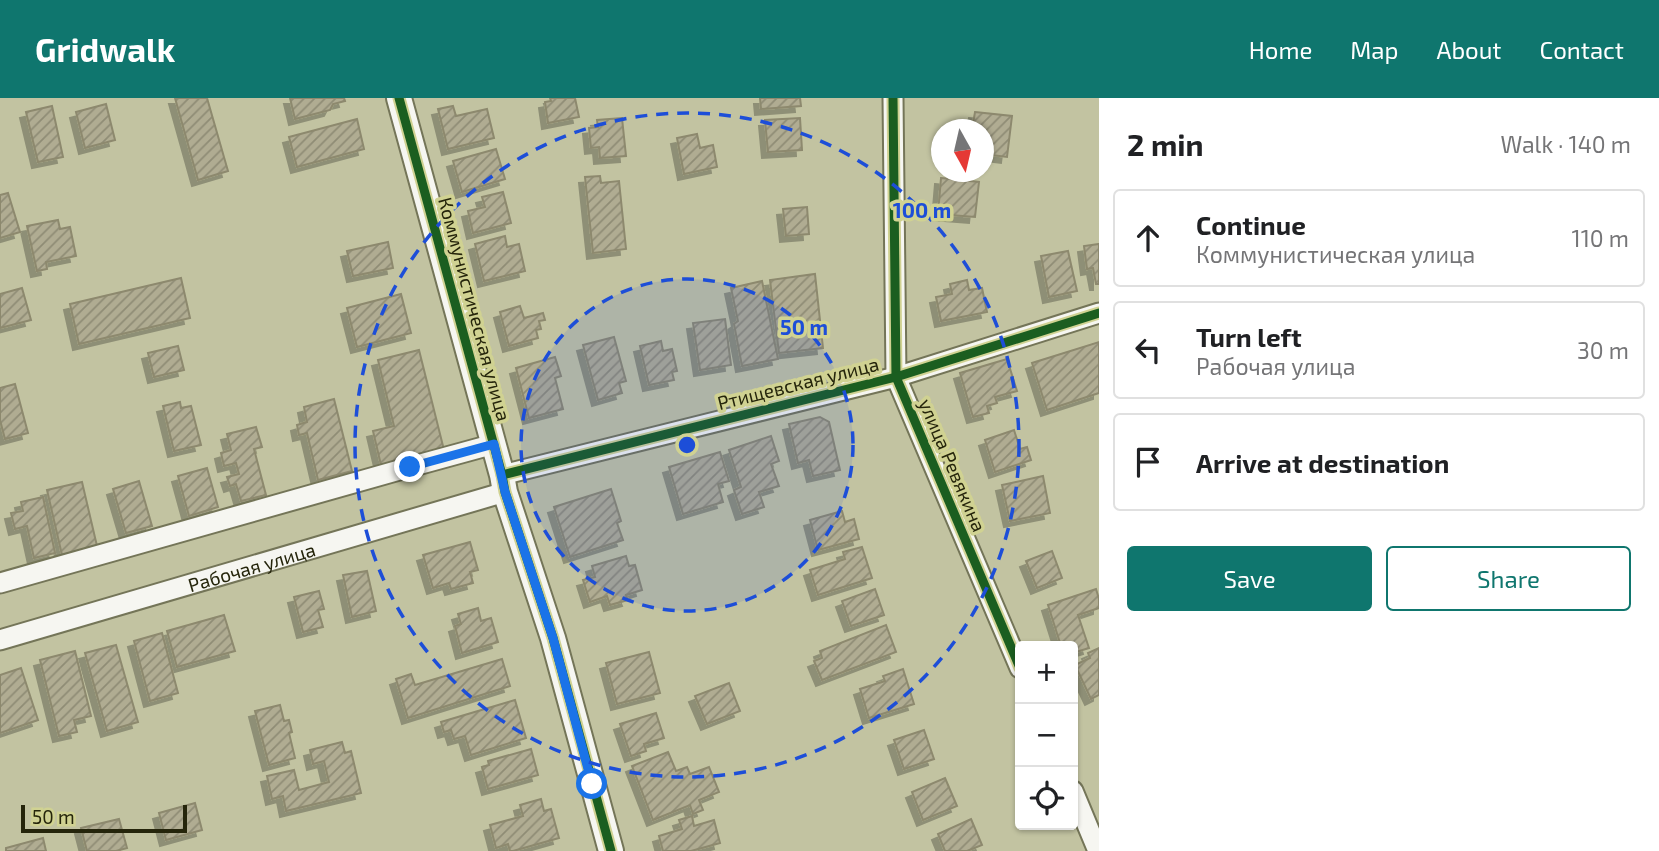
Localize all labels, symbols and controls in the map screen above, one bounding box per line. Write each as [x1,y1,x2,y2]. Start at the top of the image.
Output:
text: Gridwalk [35,29,175,69]
text: Home [1249,35,1312,64]
text: Map [1350,35,1398,64]
text: About [1436,35,1502,64]
text: Contact [1540,35,1624,64]
north arrow [931,119,994,182]
text: 2 min [1127,126,1204,162]
text: Walk · 140 m [1500,130,1631,158]
street label: Коммунистическая улица [433,195,516,424]
text: 100 m [893,197,951,222]
text: Continue [1196,209,1306,240]
icon: ahead [1129,219,1167,257]
text: 110 m [1572,224,1629,252]
text: Коммунистическая улица [1196,240,1475,268]
text: 50 m [780,314,828,339]
text: Turn left [1196,321,1302,352]
icon: left [1129,331,1167,369]
text: 30 m [1577,336,1629,364]
street label: Ртищевская улица [715,352,881,415]
text: Рабочая улица [1196,352,1355,380]
street label: улица Ревякина [914,395,991,535]
centre of rings [675,433,699,457]
icon: arrive [1129,443,1167,481]
text: Arrive at destination [1196,447,1449,478]
route end [394,451,425,482]
street label: Рабочая улица [185,537,318,596]
button: Save [1127,546,1372,611]
button: Share [1386,546,1631,611]
map controls [1015,641,1078,830]
button: + [1015,641,1078,704]
button: − [1015,704,1078,767]
button: locate [1015,767,1078,830]
route start [576,768,607,799]
scale bar [21,802,187,834]
text: 50 m [32,805,75,828]

